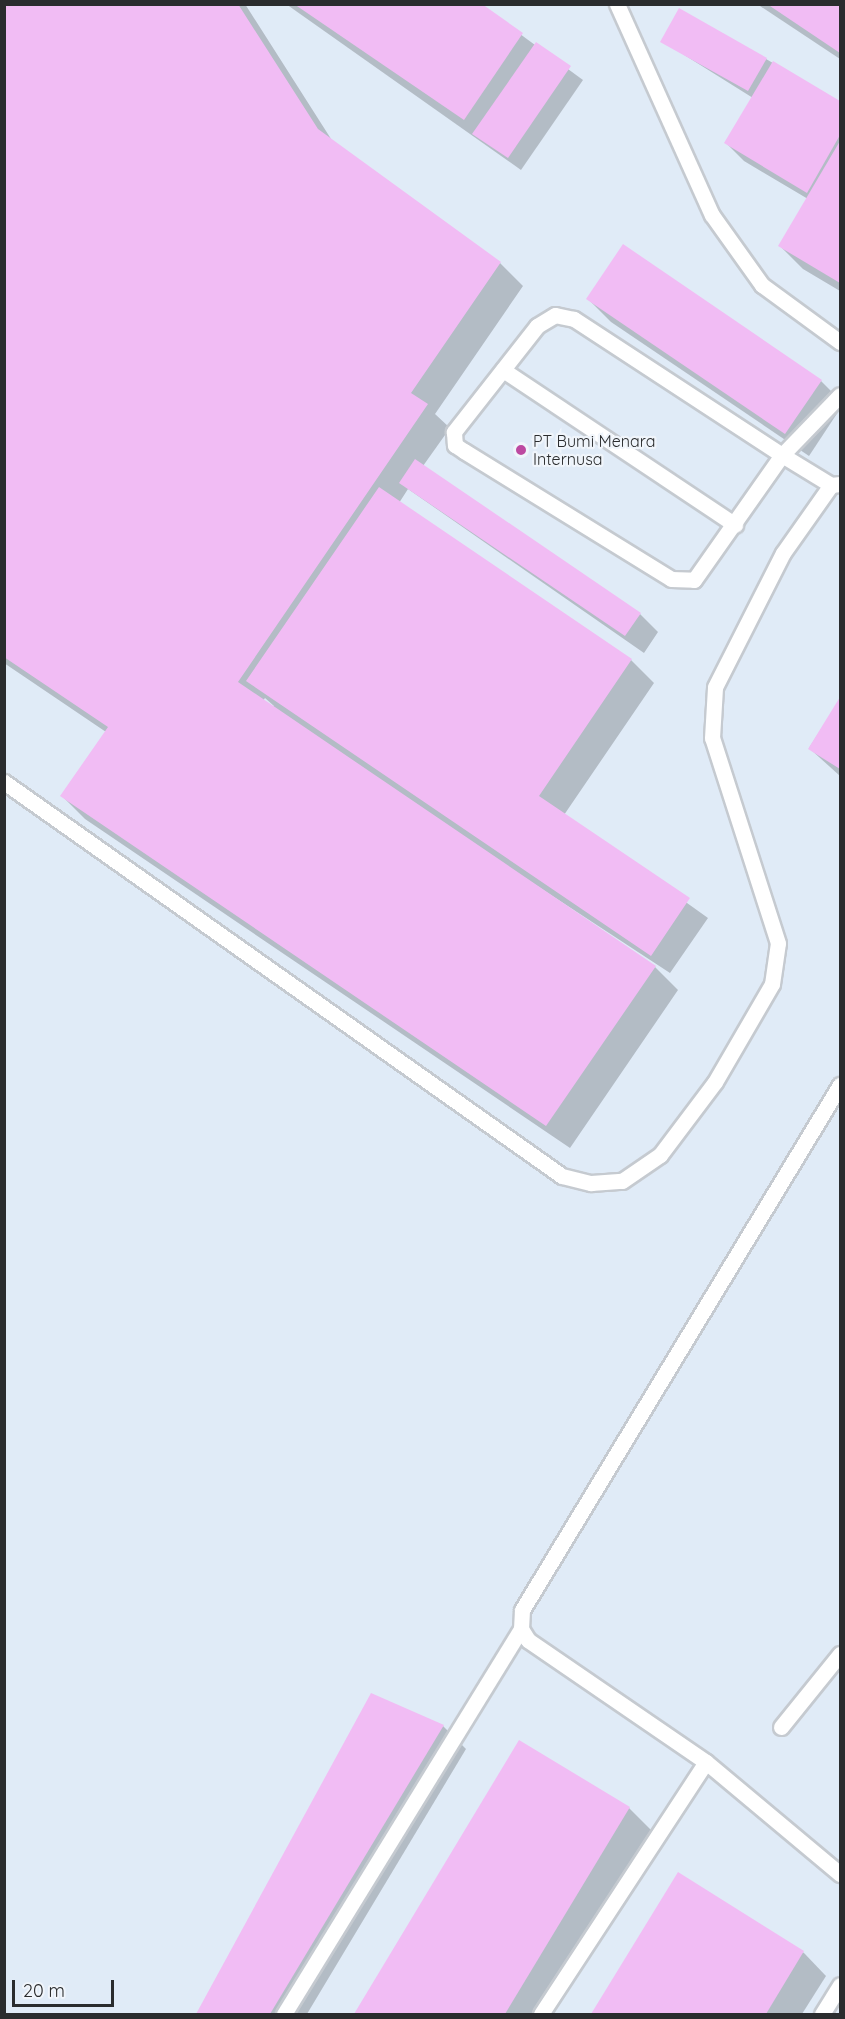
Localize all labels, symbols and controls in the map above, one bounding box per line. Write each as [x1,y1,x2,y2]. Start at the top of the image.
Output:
place label: PT Bumi Menara Internusa [533,431,655,469]
marker: PT Bumi Menara Internusa [514,443,528,457]
scale bar [15,1968,117,2006]
text: 20 m [23,1979,65,2002]

